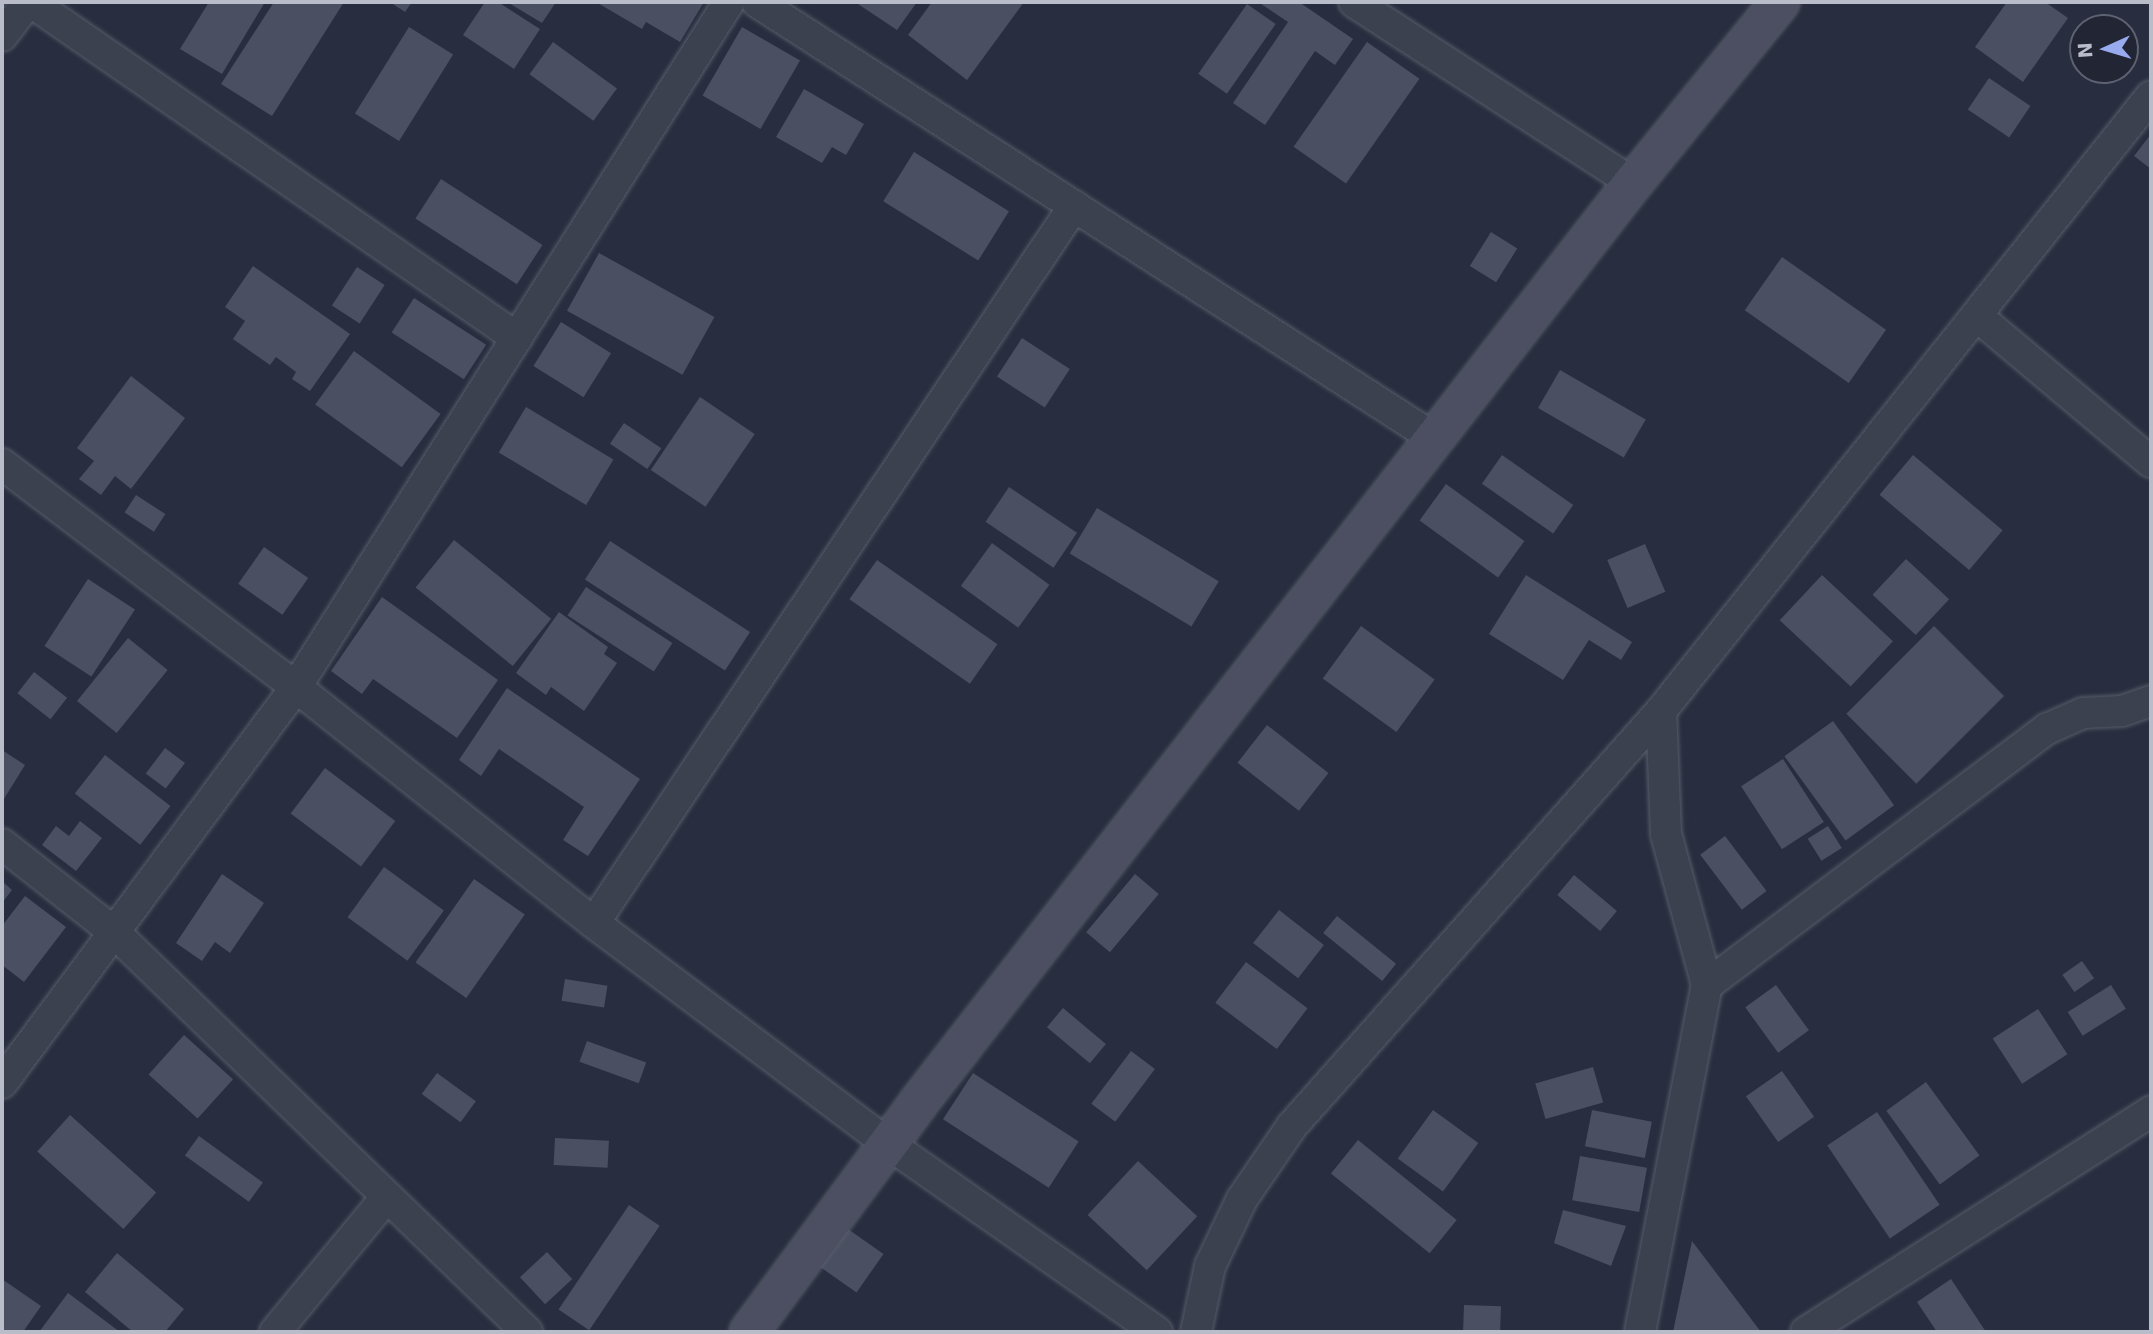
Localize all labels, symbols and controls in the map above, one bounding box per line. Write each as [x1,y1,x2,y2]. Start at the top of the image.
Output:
north arrow [2069,14,2139,84]
text: N [2074,42,2097,59]

